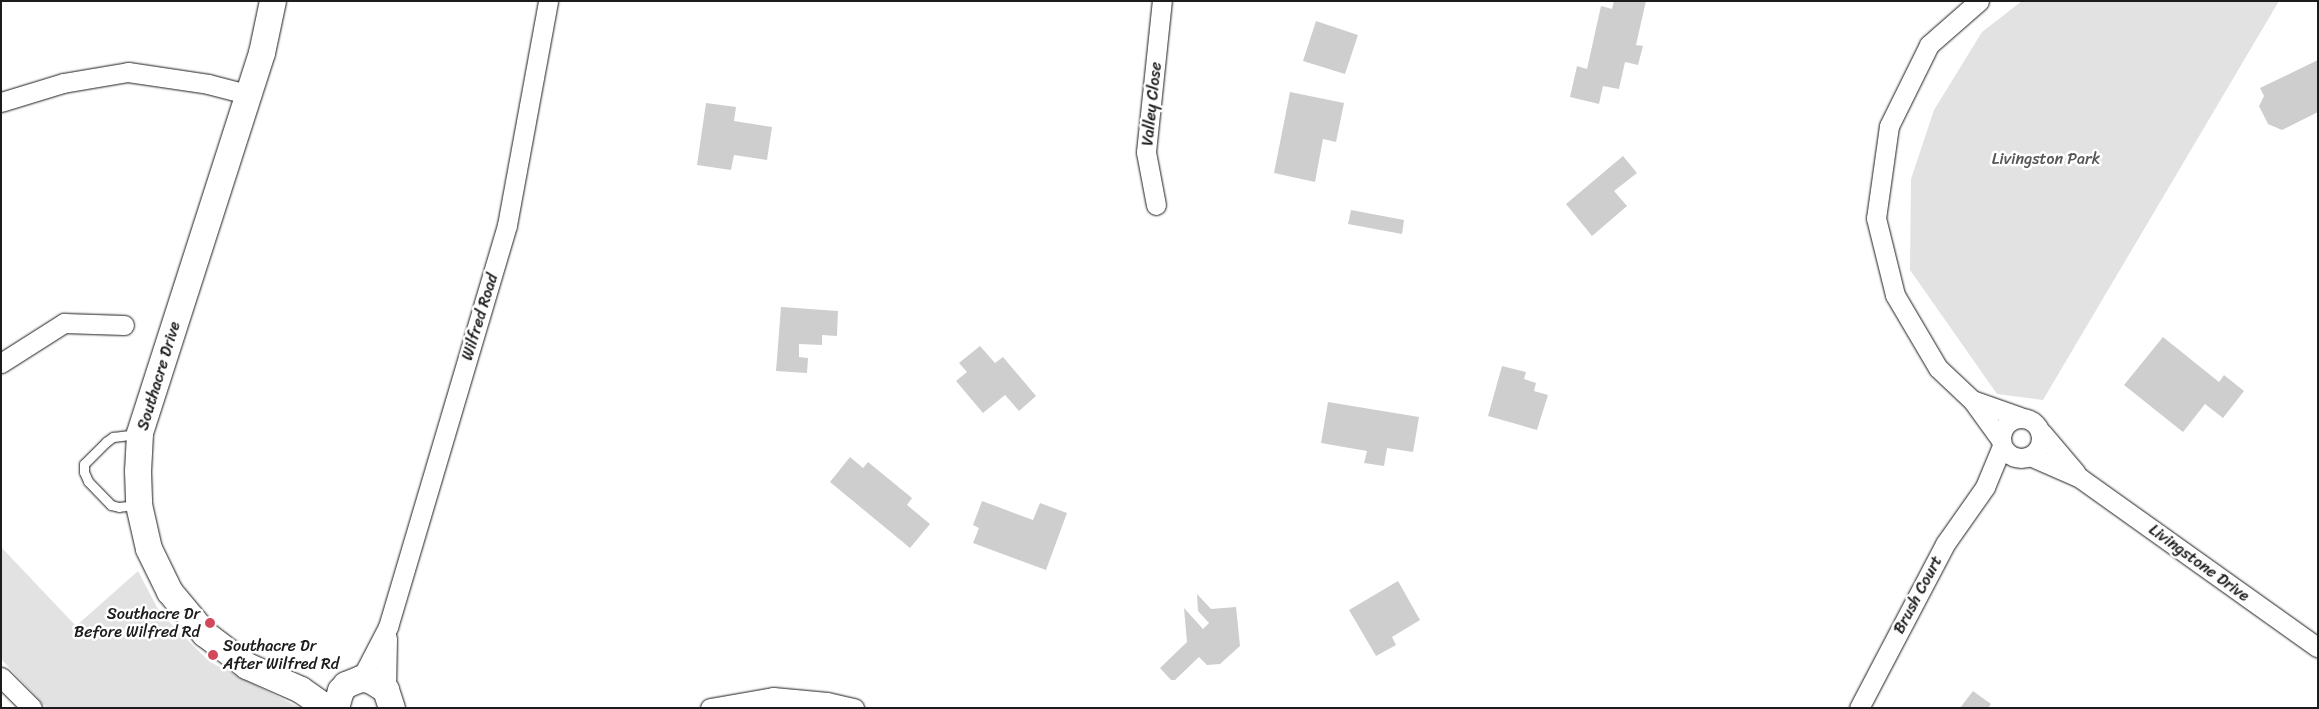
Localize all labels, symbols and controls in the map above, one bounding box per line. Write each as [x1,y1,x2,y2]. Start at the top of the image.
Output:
street label: Valley Close [1138,61,1166,147]
park label: Livingston Park [1992,149,2100,169]
street label: Wilfred Road [458,271,502,363]
street label: Southacre Drive [133,319,185,433]
street label: Livingstone Drive [2145,520,2253,606]
street label: Brush Court [1889,553,1947,637]
place label: Southacre Dr Before Wilfred Rd [74,604,200,642]
marker: Southacre Dr Before Wilfred Rd [204,617,216,629]
place label: Southacre Dr After Wilfred Rd [223,636,340,674]
marker: Southacre Dr After Wilfred Rd [207,649,219,661]

